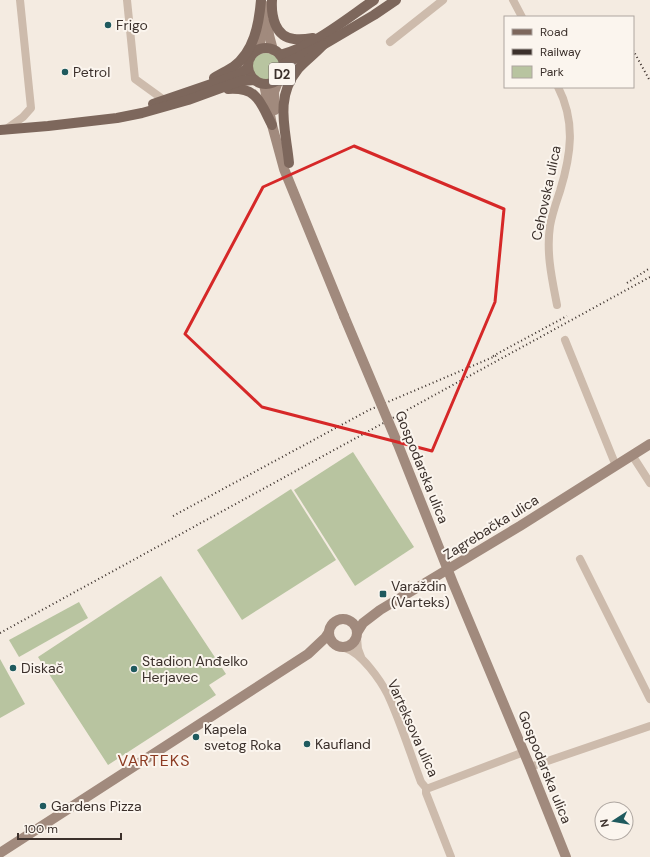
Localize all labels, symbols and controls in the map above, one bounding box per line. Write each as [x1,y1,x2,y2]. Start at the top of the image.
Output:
place label: Frigo [116,16,148,34]
legend [504,16,634,88]
marker: Frigo [103,20,113,30]
text: Road [540,24,568,40]
text: Railway [540,44,581,60]
place label: Petrol [73,63,110,81]
road number: D2 [269,63,295,85]
text: Park [540,64,564,80]
marker: Petrol [60,67,70,77]
street label: Cehovska ulica [527,144,565,242]
street label: Gospodarska ulica [391,408,453,526]
street label: Zagrebačka ulica [440,491,542,563]
place label: Varaždin (Varteks) [391,577,450,611]
marker: Varaždin (Varteks) [378,589,388,599]
place label: Stadion Anđelko Herjavec [142,652,248,686]
place label: Diskač [21,659,64,677]
marker: Diskač [8,663,18,673]
marker: Stadion Anđelko Herjavec [129,664,139,674]
street label: Varteksova ulica [383,676,443,780]
street label: Gospodarska ulica [514,708,576,826]
place label: Kapela svetog Roka [204,720,281,754]
marker: Kapela svetog Roka [191,732,201,742]
place label: Kaufland [315,735,371,753]
marker: Kaufland [302,739,312,749]
district label: VARTEKS [118,750,190,771]
place label: Gardens Pizza [51,797,142,815]
marker: Gardens Pizza [38,801,48,811]
north arrow [594,801,634,841]
scale bar [18,815,121,841]
text: N [597,818,612,828]
text: 100 m [24,821,58,837]

